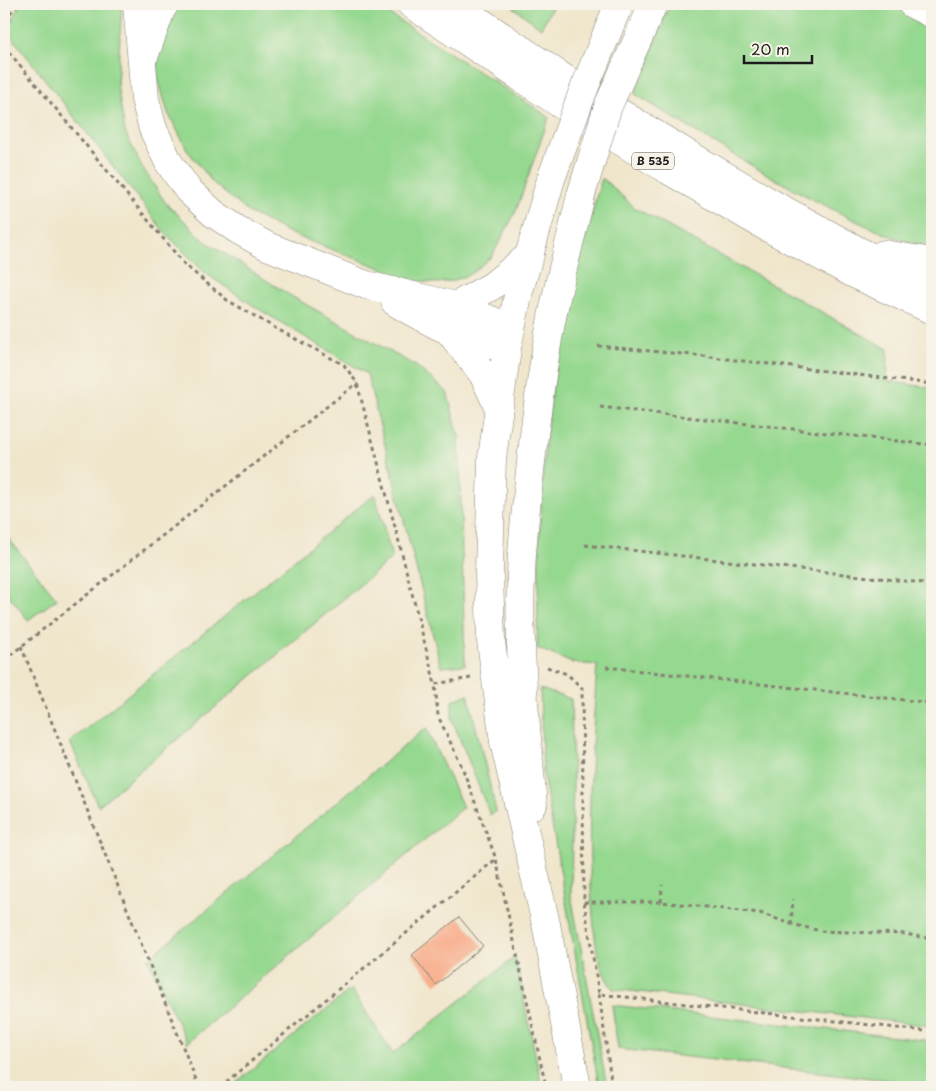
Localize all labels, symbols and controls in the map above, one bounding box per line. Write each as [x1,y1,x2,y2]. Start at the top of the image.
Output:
scale bar [744,32,811,64]
text: 20 m [751,37,790,60]
road number: B 535 [632,153,674,170]

